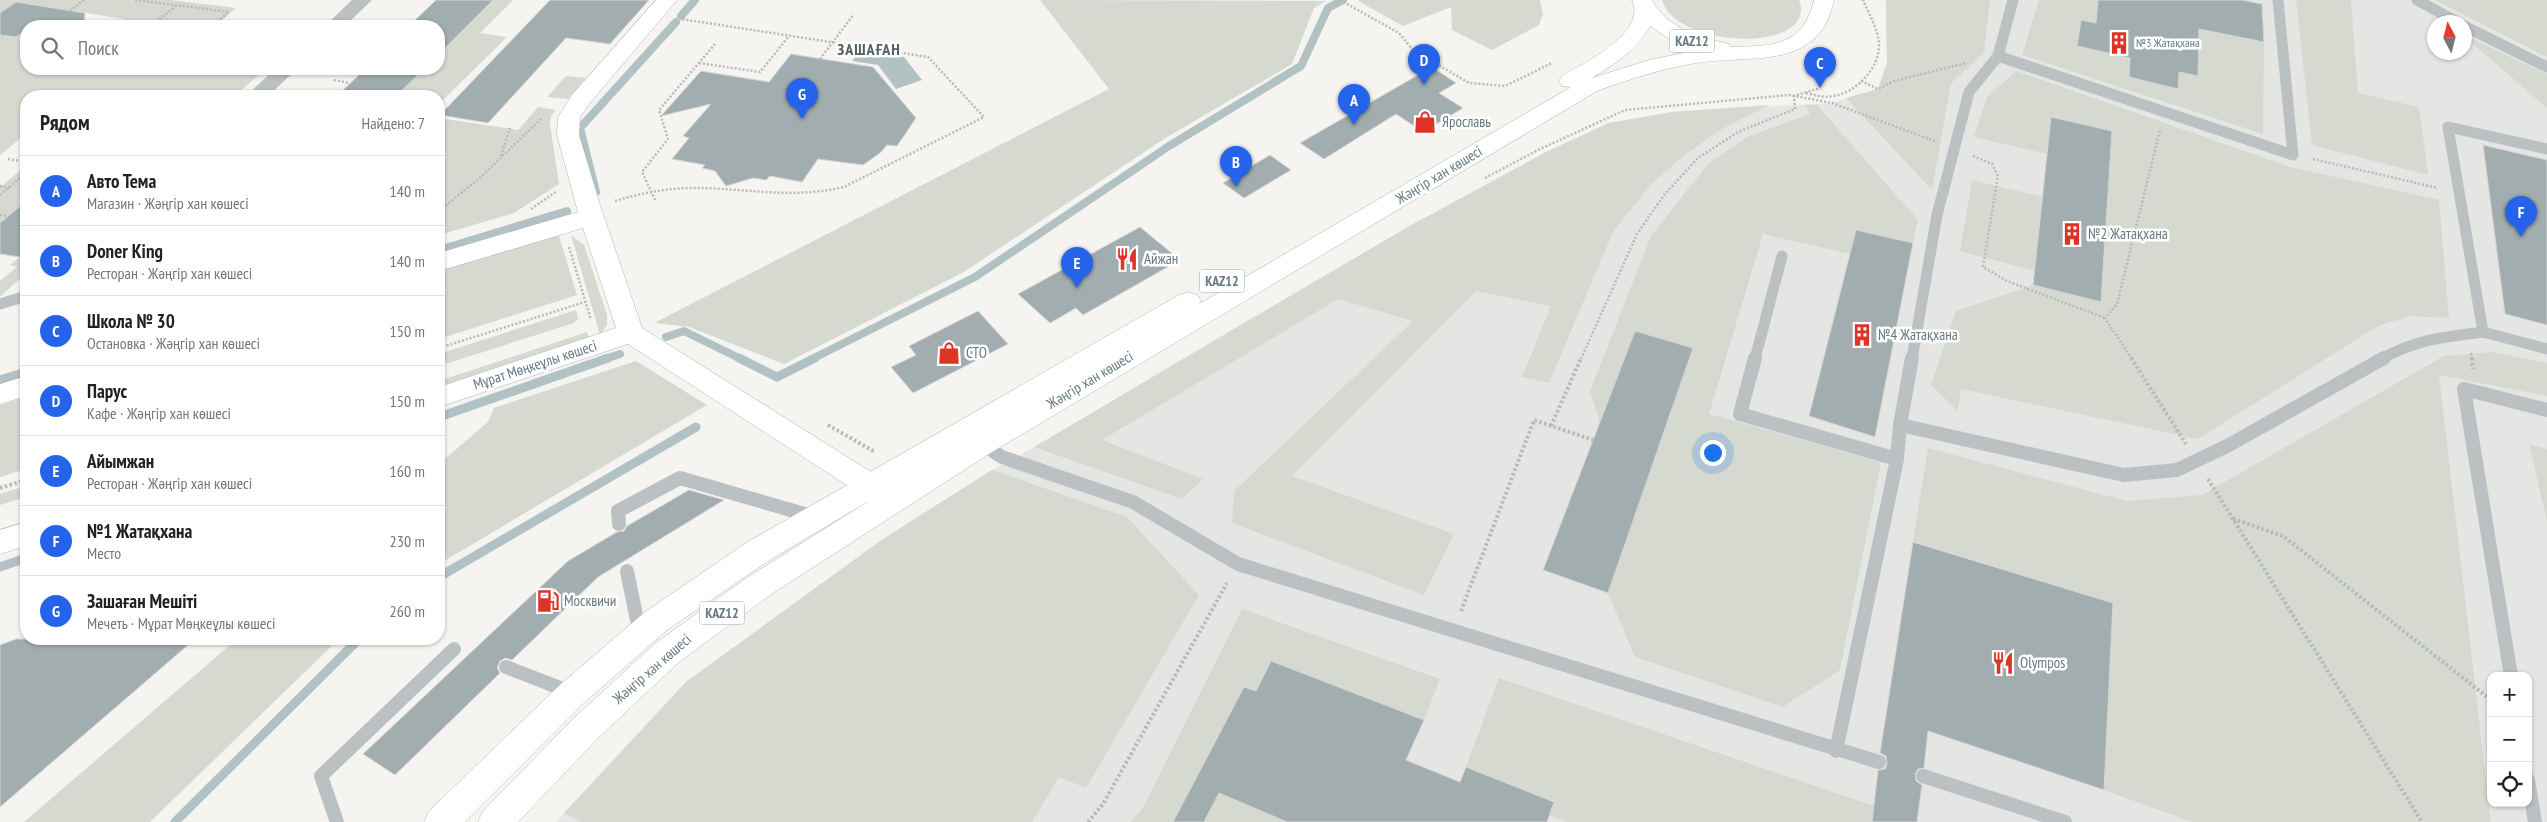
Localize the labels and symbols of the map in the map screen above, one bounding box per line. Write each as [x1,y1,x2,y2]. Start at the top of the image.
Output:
north arrow [2427,15,2472,60]
road number: KAZ12 [1670,29,1714,52]
building icon: №3 Жатақхана [2106,30,2132,56]
place label: №3 Жатақхана [2136,35,2200,50]
district label: ЗАШАҒАН [837,39,901,59]
pin: D [1408,44,1440,85]
pin: C [1804,47,1836,88]
pin: G [786,78,818,119]
pin: A [1338,84,1370,125]
shop icon: Ярославь [1412,109,1438,135]
place label: Ярославь [1442,112,1491,131]
street label: Жәңгір хан көшесі [1391,141,1485,208]
pin: B [1220,146,1252,187]
pin: F [2505,196,2537,237]
building icon: №2 Жатақхана [2059,221,2085,247]
place label: №2 Жатақхана [2088,224,2168,243]
restaurant icon: Айжан [1114,246,1140,272]
pin: E [1061,247,1093,288]
place label: Айжан [1144,249,1178,268]
road number: KAZ12 [1200,270,1244,292]
building icon: №4 Жатақхана [1849,322,1875,348]
place label: №4 Жатақхана [1878,325,1958,344]
street label: Мұрат Мөңкеұлы көшесі [471,336,599,394]
shop icon: СТО [936,340,962,366]
place label: СТО [966,343,987,362]
street label: Жәңгір хан көшесі [1042,346,1136,413]
your location [1700,440,1726,466]
fuel station icon: Москвичи [535,588,561,614]
place label: Москвичи [564,591,616,610]
road number: KAZ12 [700,602,744,624]
street label: Жәңгір хан көшесі [608,629,695,708]
restaurant icon: Olympos [1990,650,2016,676]
place label: Olympos [2020,653,2065,672]

